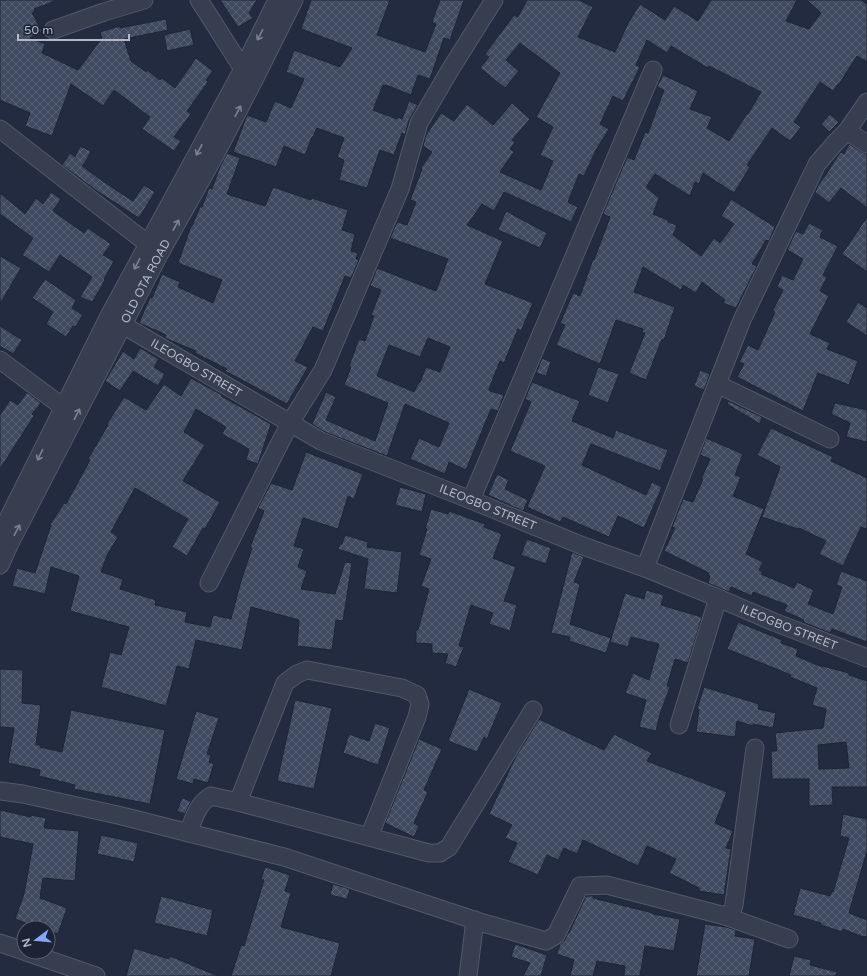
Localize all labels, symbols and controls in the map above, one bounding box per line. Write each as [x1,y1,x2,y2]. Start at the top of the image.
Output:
scale bar [18,16,129,42]
text: 50 m [24,23,53,37]
one-way arrow [256,29,263,41]
one-way arrow [235,105,242,117]
one-way arrow [195,144,202,156]
one-way arrow [173,219,180,231]
street label: OLD OTA ROAD [118,237,173,326]
one-way arrow [133,258,140,270]
street label: ILEOGBO STREET [148,336,245,401]
one-way arrow [74,409,81,421]
one-way arrow [36,448,43,460]
street label: ILEOGBO STREET [437,481,539,533]
one-way arrow [14,524,21,536]
street label: ILEOGBO STREET [738,601,840,653]
north arrow [16,920,56,960]
text: N [19,937,34,949]

